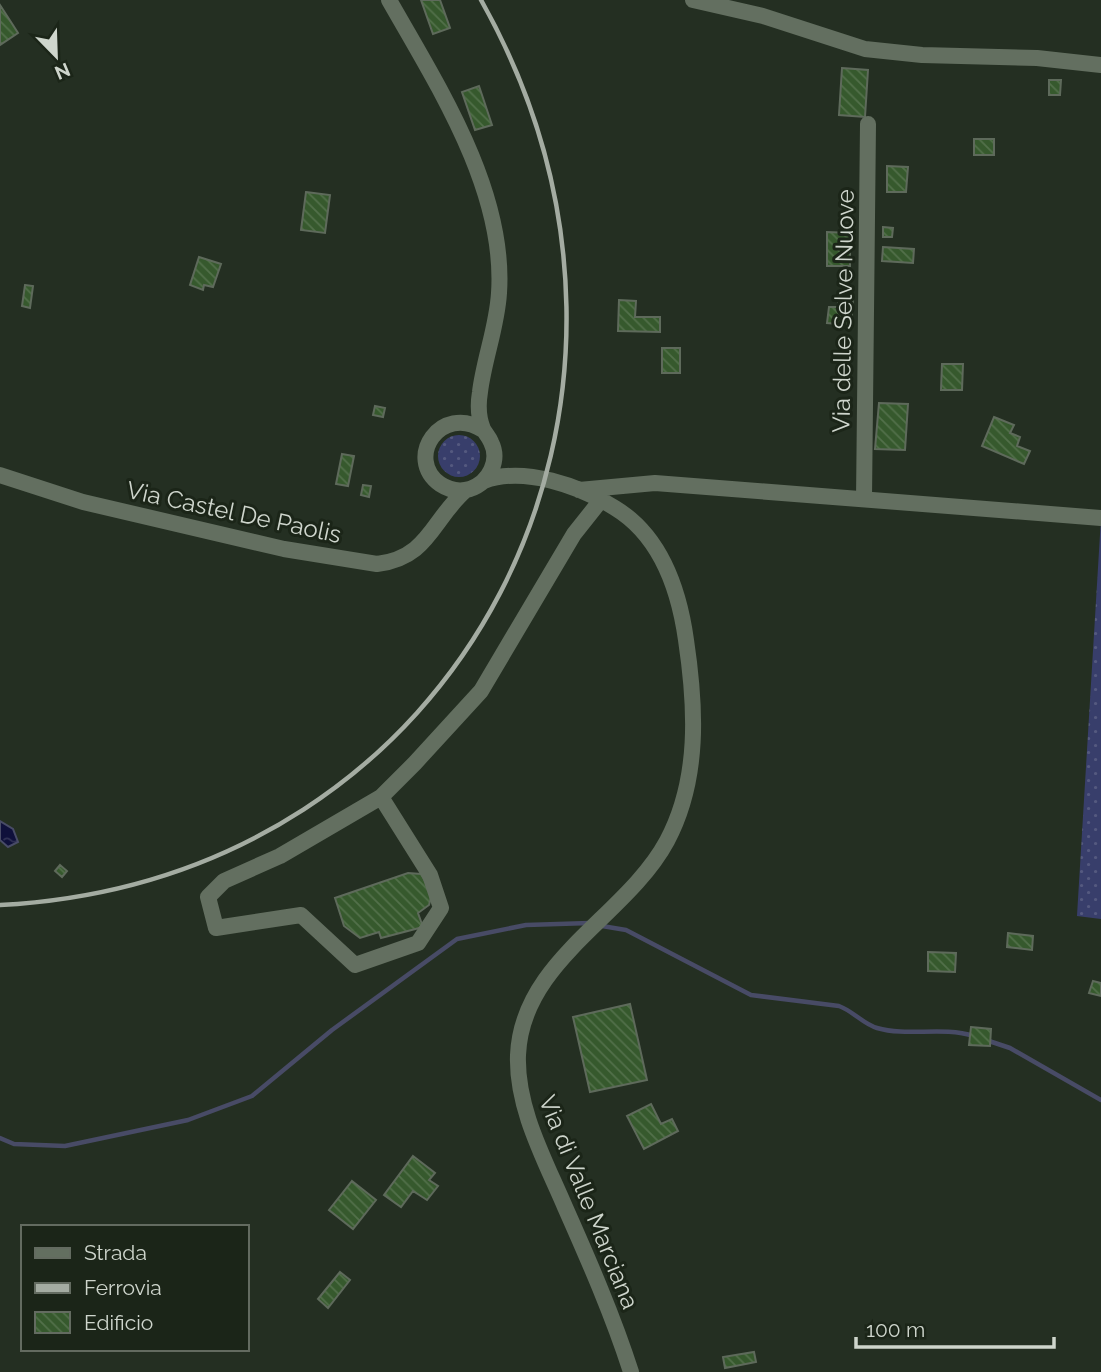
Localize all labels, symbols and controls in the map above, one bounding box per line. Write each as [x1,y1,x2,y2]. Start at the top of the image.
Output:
north arrow [21,21,91,91]
text: N [52,59,74,85]
street label: Via delle Selve Nuove [826,189,860,433]
street label: Via Castel De Paolis [124,475,344,549]
street label: Via di Valle Marciana [533,1091,645,1313]
legend [21,1225,248,1351]
text: Strada [84,1240,147,1265]
text: Ferrovia [84,1275,162,1300]
scale bar [856,1306,1054,1350]
text: Edificio [84,1310,153,1335]
text: 100 m [866,1317,925,1342]

